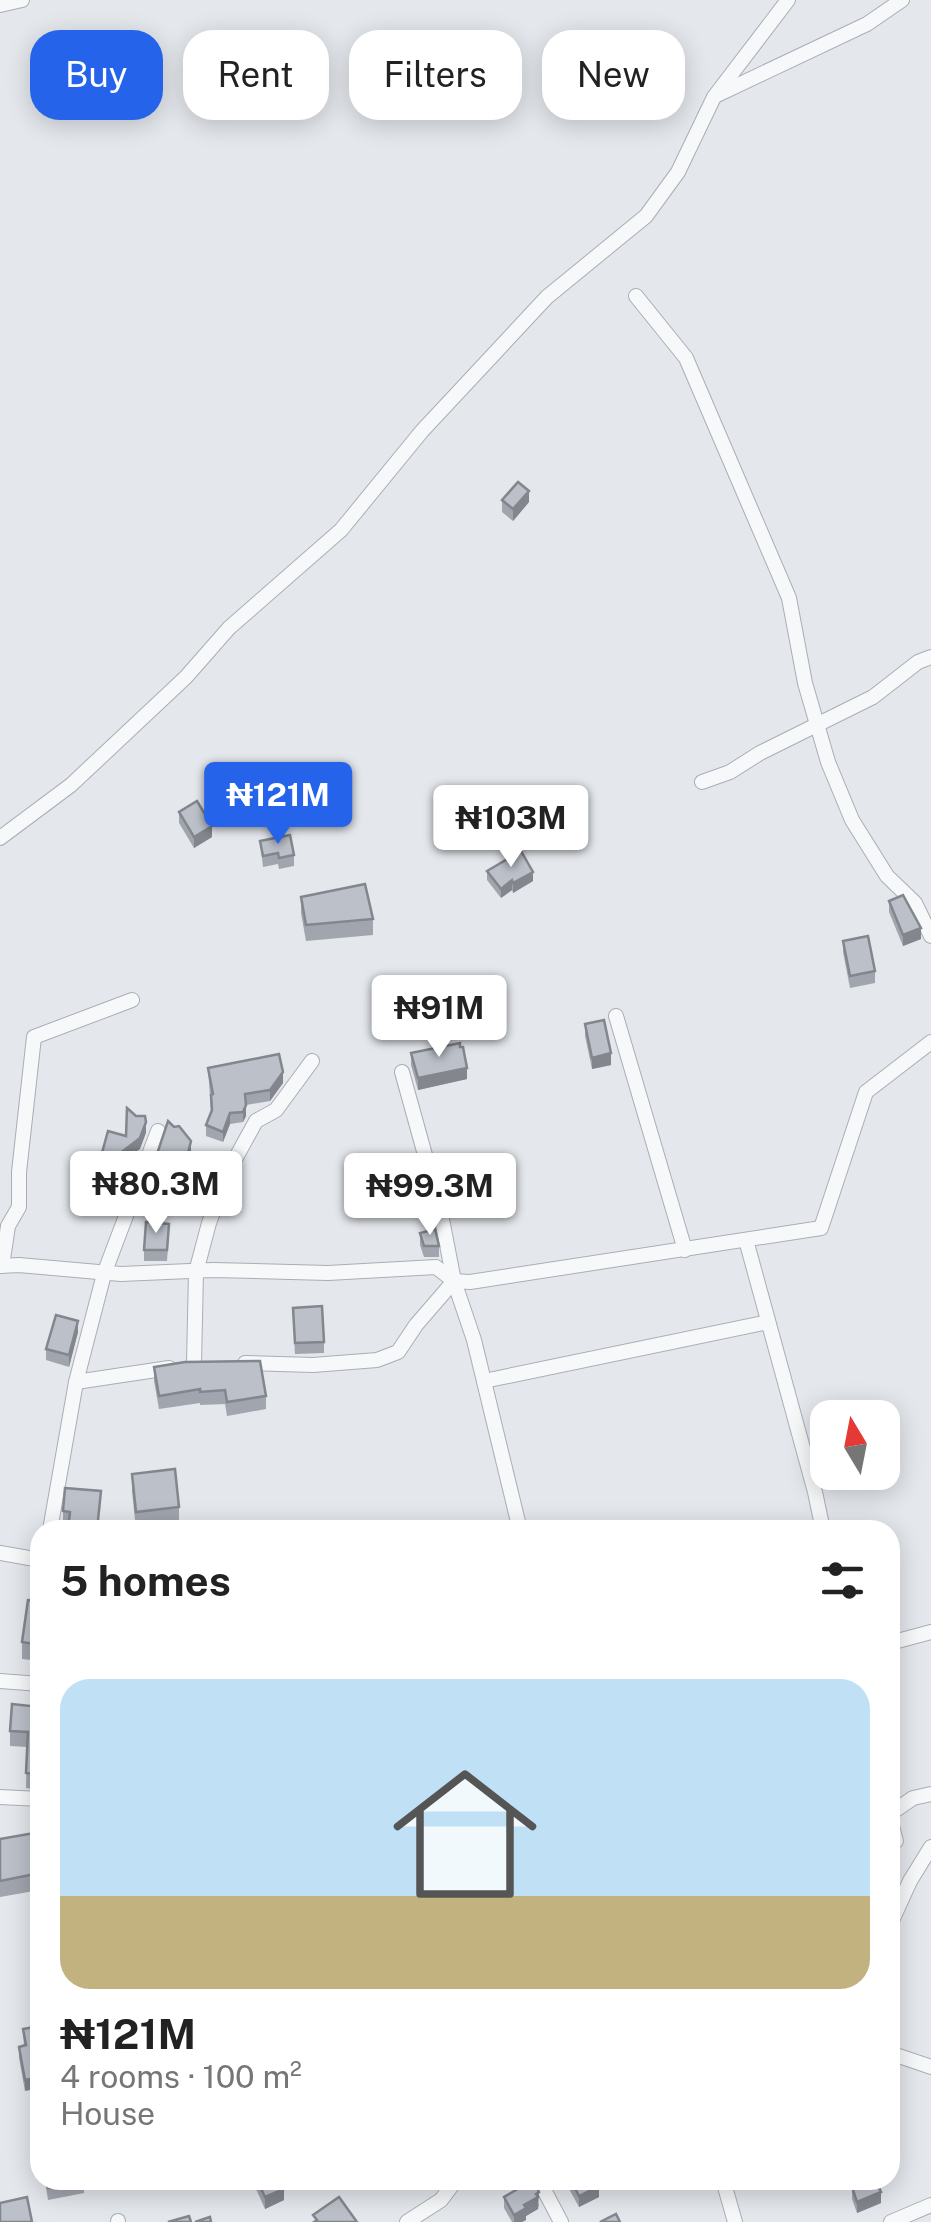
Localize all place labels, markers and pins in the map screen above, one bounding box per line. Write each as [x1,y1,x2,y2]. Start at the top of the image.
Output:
pin: ₦121M [208,762,348,847]
pin: ₦103M [441,785,581,870]
pin: ₦91M [380,975,498,1060]
pin: ₦80.3M [75,1151,237,1236]
pin: ₦99.3M [349,1153,511,1238]

